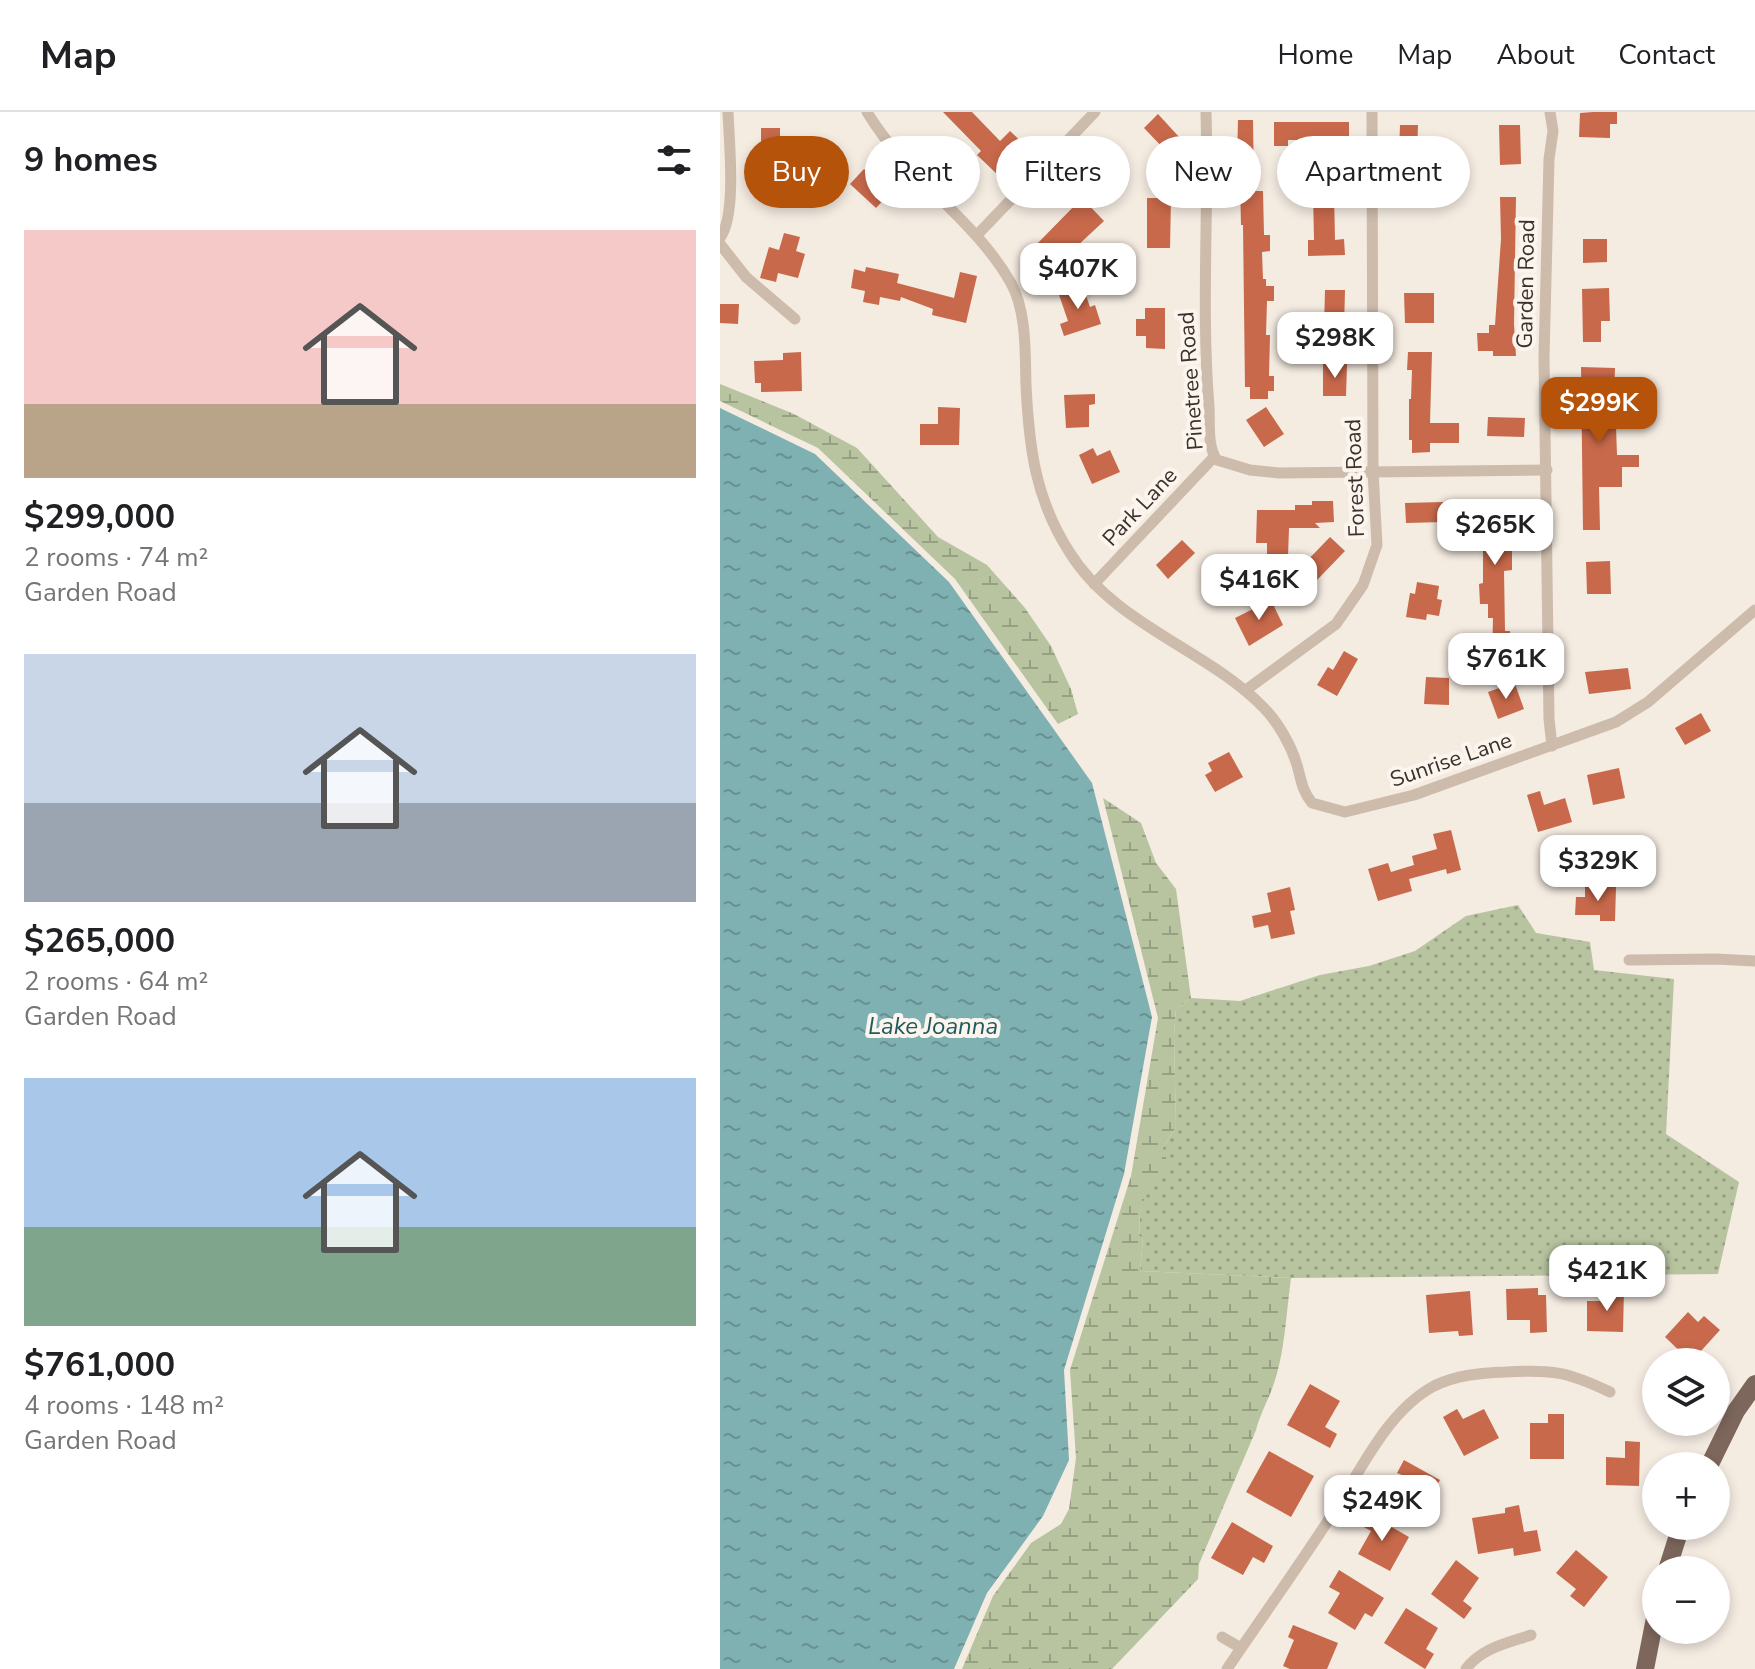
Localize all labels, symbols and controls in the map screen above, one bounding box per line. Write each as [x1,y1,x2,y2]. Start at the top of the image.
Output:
text: Map [40,30,117,81]
text: Home [1278,36,1353,74]
text: Map [1397,36,1452,74]
text: About [1496,36,1574,74]
text: Contact [1618,36,1715,74]
chip: Buy [744,136,849,208]
chip: Rent [865,136,980,208]
chip: Filters [996,136,1130,208]
chip: New [1146,136,1261,208]
chip: Apartment [1277,136,1470,208]
text: 9 homes [24,137,158,183]
icon: filters [652,138,696,182]
street label: Garden Road [1510,219,1542,349]
pin: $407K [1022,243,1134,311]
text: $407K [1038,251,1118,286]
icon: home [288,282,432,426]
street label: Pinetree Road [1171,311,1211,451]
pin: $298K [1279,312,1391,380]
text: $298K [1295,320,1375,355]
pin: $299K [1543,377,1655,445]
text: $299K [1559,385,1639,420]
street label: Forest Road [1338,418,1372,538]
street label: Park Lane [1096,461,1184,553]
text: $299,000 [24,494,175,540]
pin: $265K [1439,499,1551,567]
text: $265K [1455,507,1535,542]
text: 2 rooms · 74 m² [24,540,208,575]
pin: $416K [1203,554,1315,622]
text: $416K [1219,562,1299,597]
text: Garden Road [24,575,177,610]
pin: $761K [1450,633,1562,701]
text: $761K [1466,641,1546,676]
icon: home [288,706,432,850]
street label: Sunrise Lane [1386,725,1516,795]
pin: $329K [1542,835,1654,903]
text: $329K [1558,843,1638,878]
text: $265,000 [24,918,175,964]
text: 2 rooms · 64 m² [24,964,208,999]
text: Garden Road [24,999,177,1034]
water label: Lake Joanna [868,1010,998,1042]
icon: home [288,1130,432,1274]
pin: $421K [1551,1245,1663,1313]
text: $421K [1567,1253,1647,1288]
text: $761,000 [24,1342,175,1388]
map controls [1642,1348,1730,1644]
button: layers [1642,1348,1730,1436]
text: 4 rooms · 148 m² [24,1388,224,1423]
text: Garden Road [24,1423,177,1458]
button: + [1642,1452,1730,1540]
pin: $249K [1326,1475,1438,1543]
text: $249K [1342,1483,1422,1518]
button: − [1642,1556,1730,1644]

